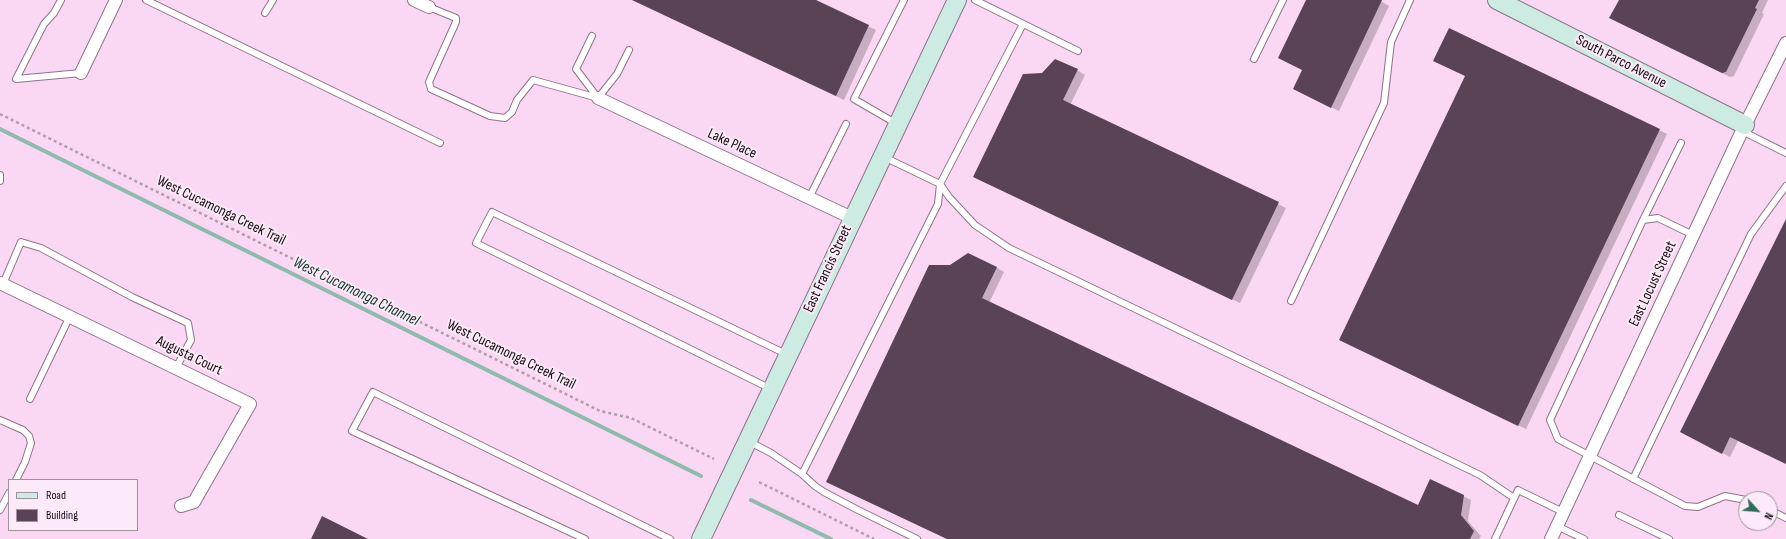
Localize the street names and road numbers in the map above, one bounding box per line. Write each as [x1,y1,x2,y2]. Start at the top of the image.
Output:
street label: South Parco Avenue [1573,31,1669,93]
street label: Lake Place [705,125,759,163]
street label: West Cucamonga Creek Trail [154,172,288,250]
street label: East Francis Street [800,223,856,315]
street label: East Locust Street [1625,239,1681,329]
street label: West Cucamonga Creek Trail [444,316,578,394]
street label: Augusta Court [153,332,225,380]

